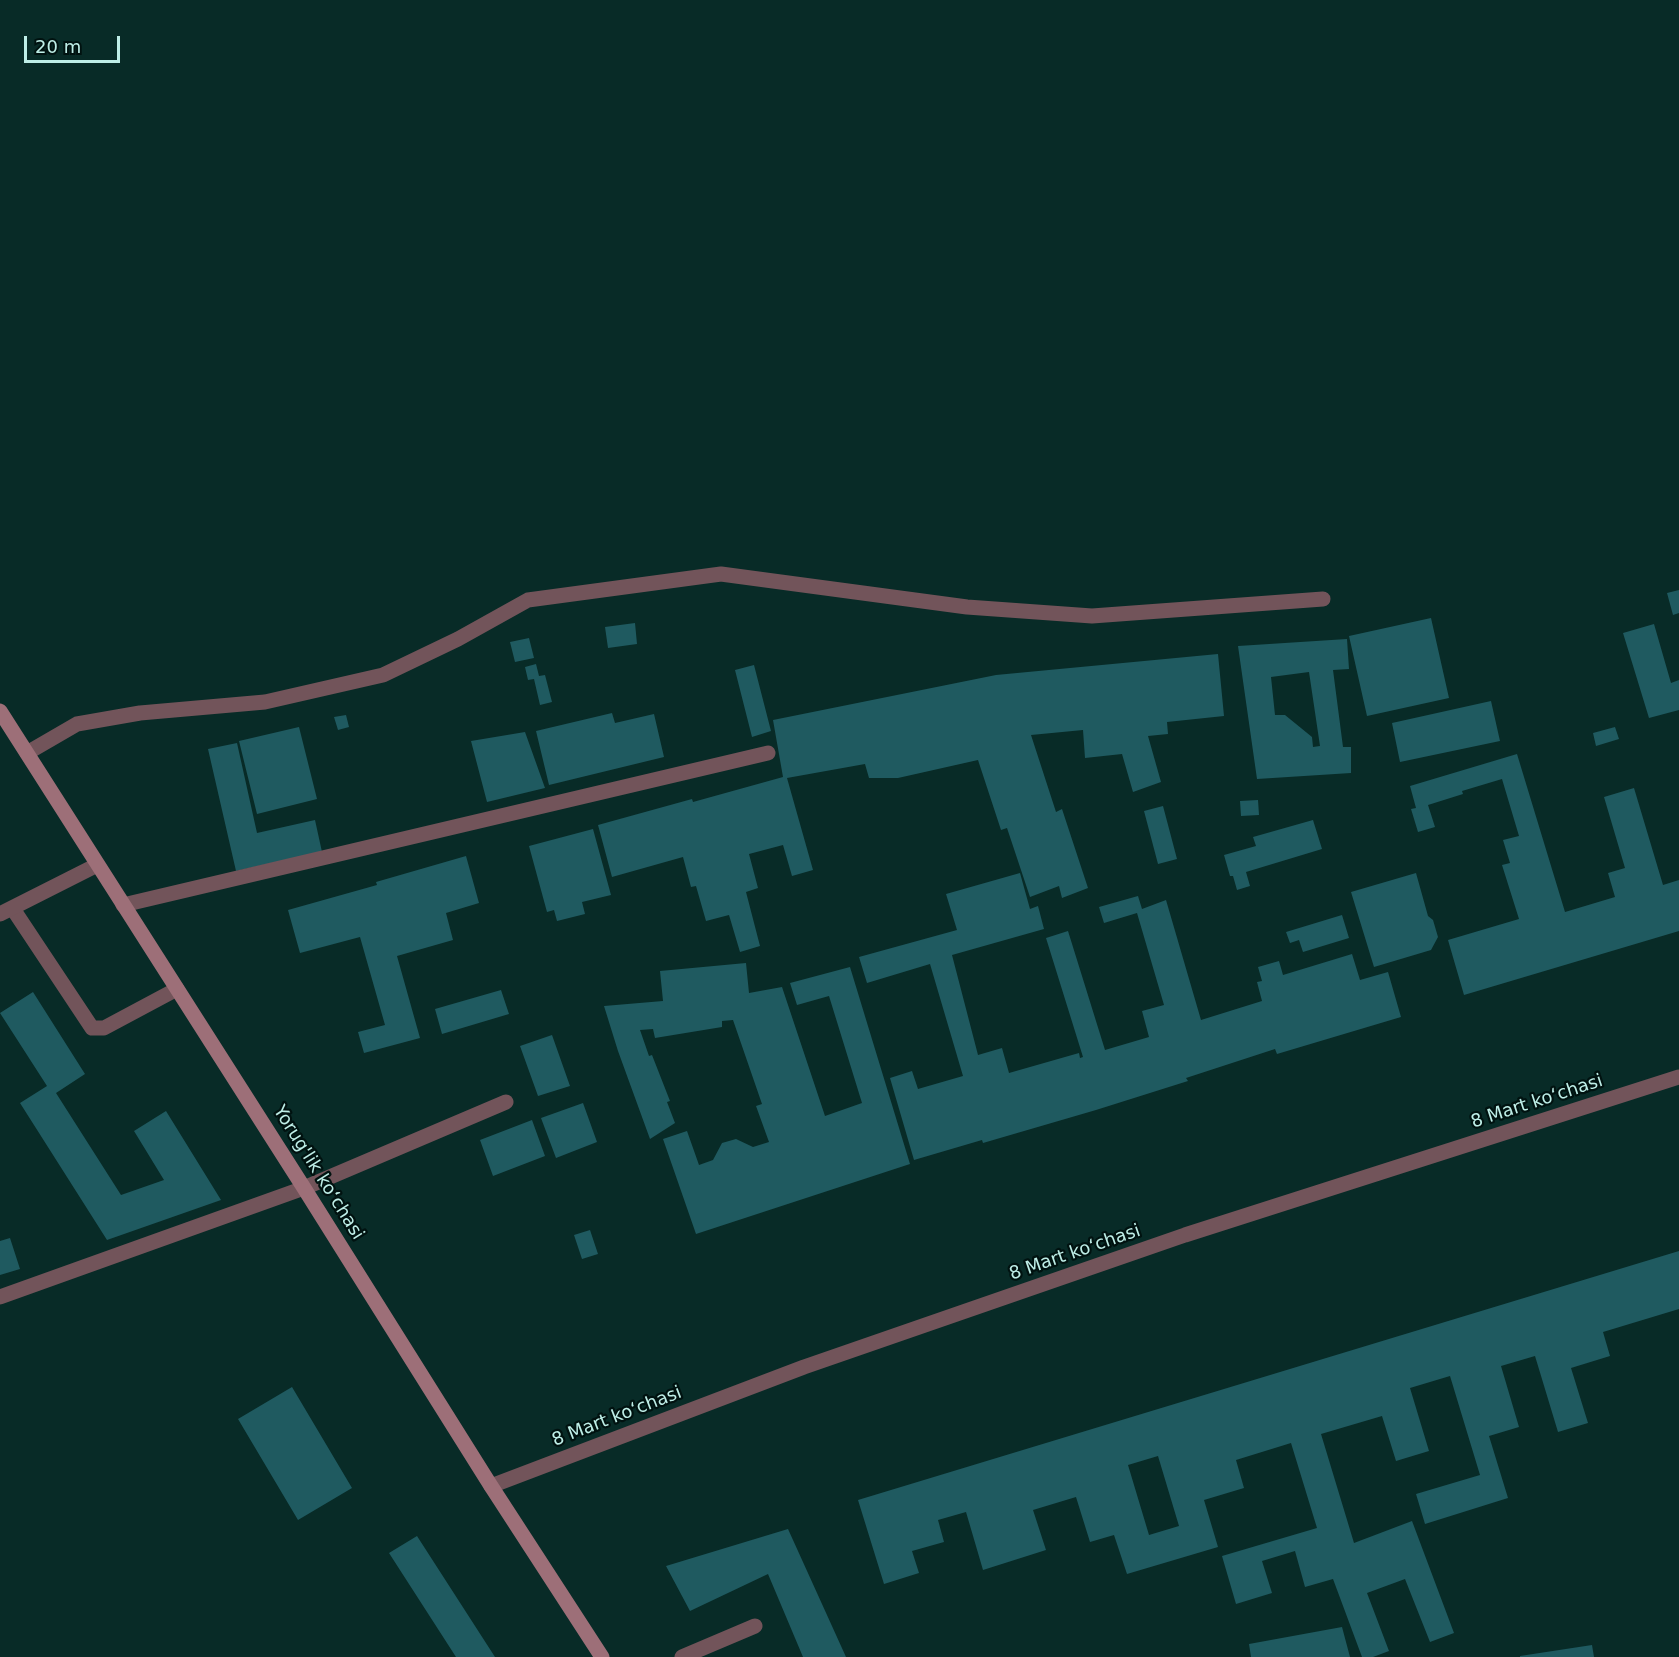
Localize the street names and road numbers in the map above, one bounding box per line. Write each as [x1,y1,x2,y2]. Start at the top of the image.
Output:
street label: 8 Mart koʻchasi [1468,1071,1606,1133]
street label: Yorug'lik koʻchasi [268,1102,368,1244]
street label: 8 Mart koʻchasi [1007,1220,1143,1286]
street label: 8 Mart koʻchasi [549,1382,685,1452]

